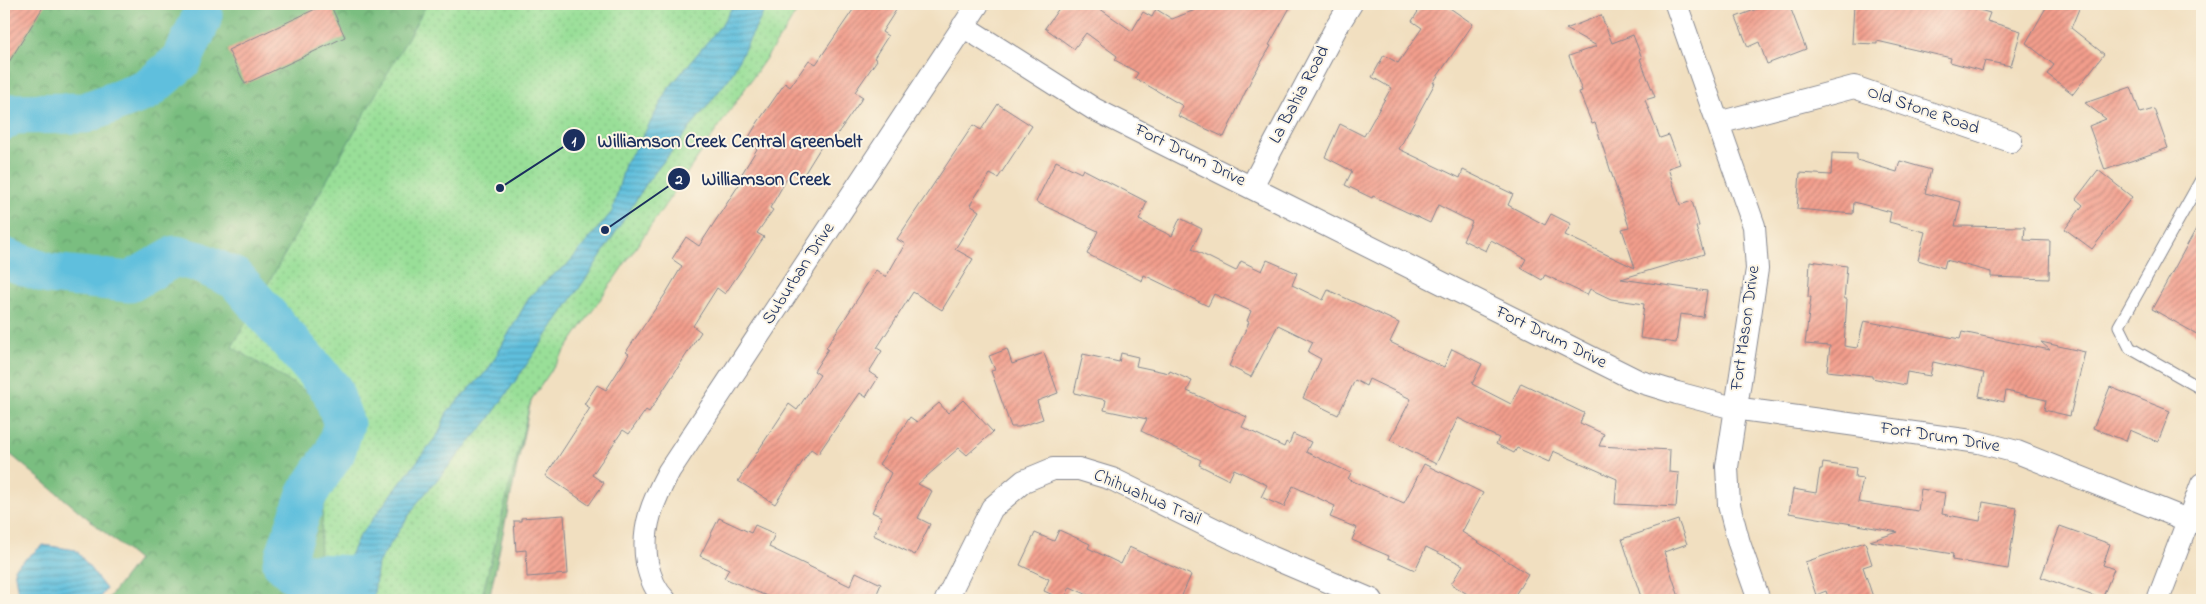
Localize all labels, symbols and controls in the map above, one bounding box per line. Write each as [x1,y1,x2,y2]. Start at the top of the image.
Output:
street label: La Bahia Road [1263,41,1337,149]
street label: Old Stone Road [1863,80,1983,142]
street label: Fort Drum Drive [1129,117,1251,195]
callout: Williamson Creek Central Greenbelt [562,123,872,157]
text: Williamson Creek Central Greenbelt [597,129,863,156]
text: 1 [572,131,577,153]
callout: Williamson Creek [666,162,841,196]
text: Williamson Creek [701,167,831,194]
text: 2 [674,169,683,191]
street label: Suburban Drive [756,217,842,330]
street label: Fort Mason Drive [1724,263,1768,393]
street label: Fort Drum Drive [1490,299,1612,377]
street label: Fort Drum Drive [1877,416,2003,460]
street label: Chihuahua Trail [1089,463,1205,533]

